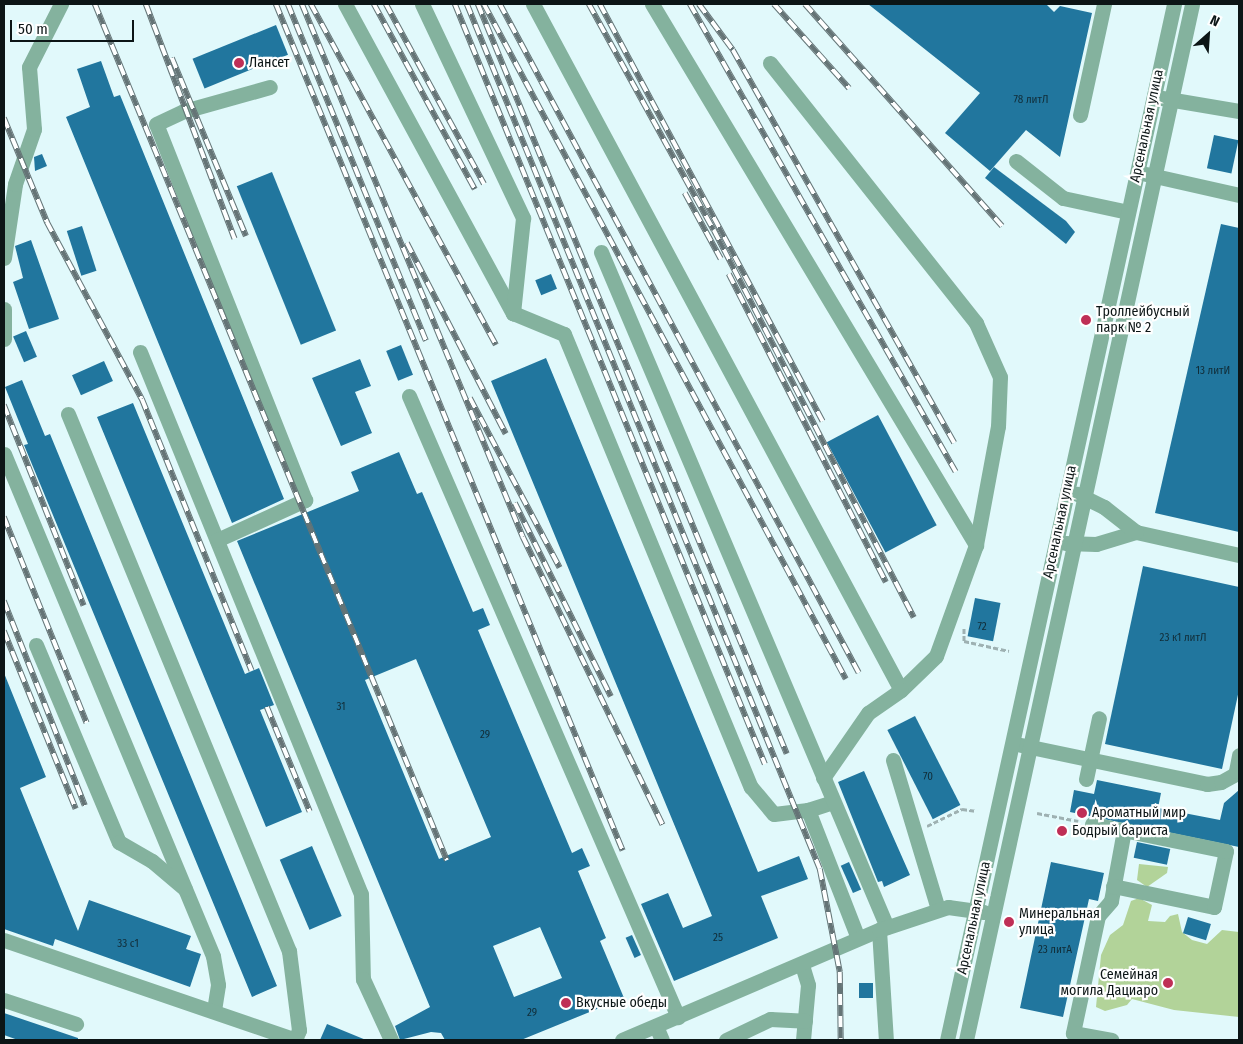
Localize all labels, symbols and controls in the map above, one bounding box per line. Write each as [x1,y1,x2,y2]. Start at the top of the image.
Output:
scale bar [12,10,136,42]
north arrow [1183,10,1233,60]
text: N [1207,12,1222,31]
text: 50 m [18,20,48,38]
place label: Лансет [249,55,290,71]
marker: Лансет [233,57,245,69]
street label: Арсенальная улица [1127,68,1167,184]
house number: 78 литЛ [1014,93,1048,107]
place label: Троллейбусный парк № 2 [1096,304,1190,336]
marker: Троллейбусный парк № 2 [1080,314,1092,326]
house number: 13 литИ [1196,364,1230,378]
street label: Арсенальная улица [1040,464,1080,580]
house number: 72 [977,620,987,634]
house number: 23 к1 литЛ [1160,631,1206,645]
house number: 31 [337,700,345,714]
house number: 29 [480,728,490,742]
house number: 70 [923,770,933,784]
place label: Ароматный мир [1092,805,1186,821]
marker: Ароматный мир [1076,807,1088,819]
place label: Бодрый бариста [1072,823,1168,839]
marker: Бодрый бариста [1056,825,1068,837]
street label: Арсенальная улица [954,860,994,976]
place label: Минеральная улица [1019,906,1100,939]
marker: Минеральная улица [1003,916,1015,928]
house number: 25 [713,931,723,945]
house number: 33 с1 [117,937,139,951]
house number: 23 литА [1038,943,1072,957]
place label: Семейная могила Дациаро [1061,967,1158,1000]
marker: Семейная могила Дациаро [1162,977,1174,989]
place label: Вкусные обеды [576,995,667,1011]
marker: Вкусные обеды [560,997,572,1009]
house number: 29 [527,1006,537,1020]

